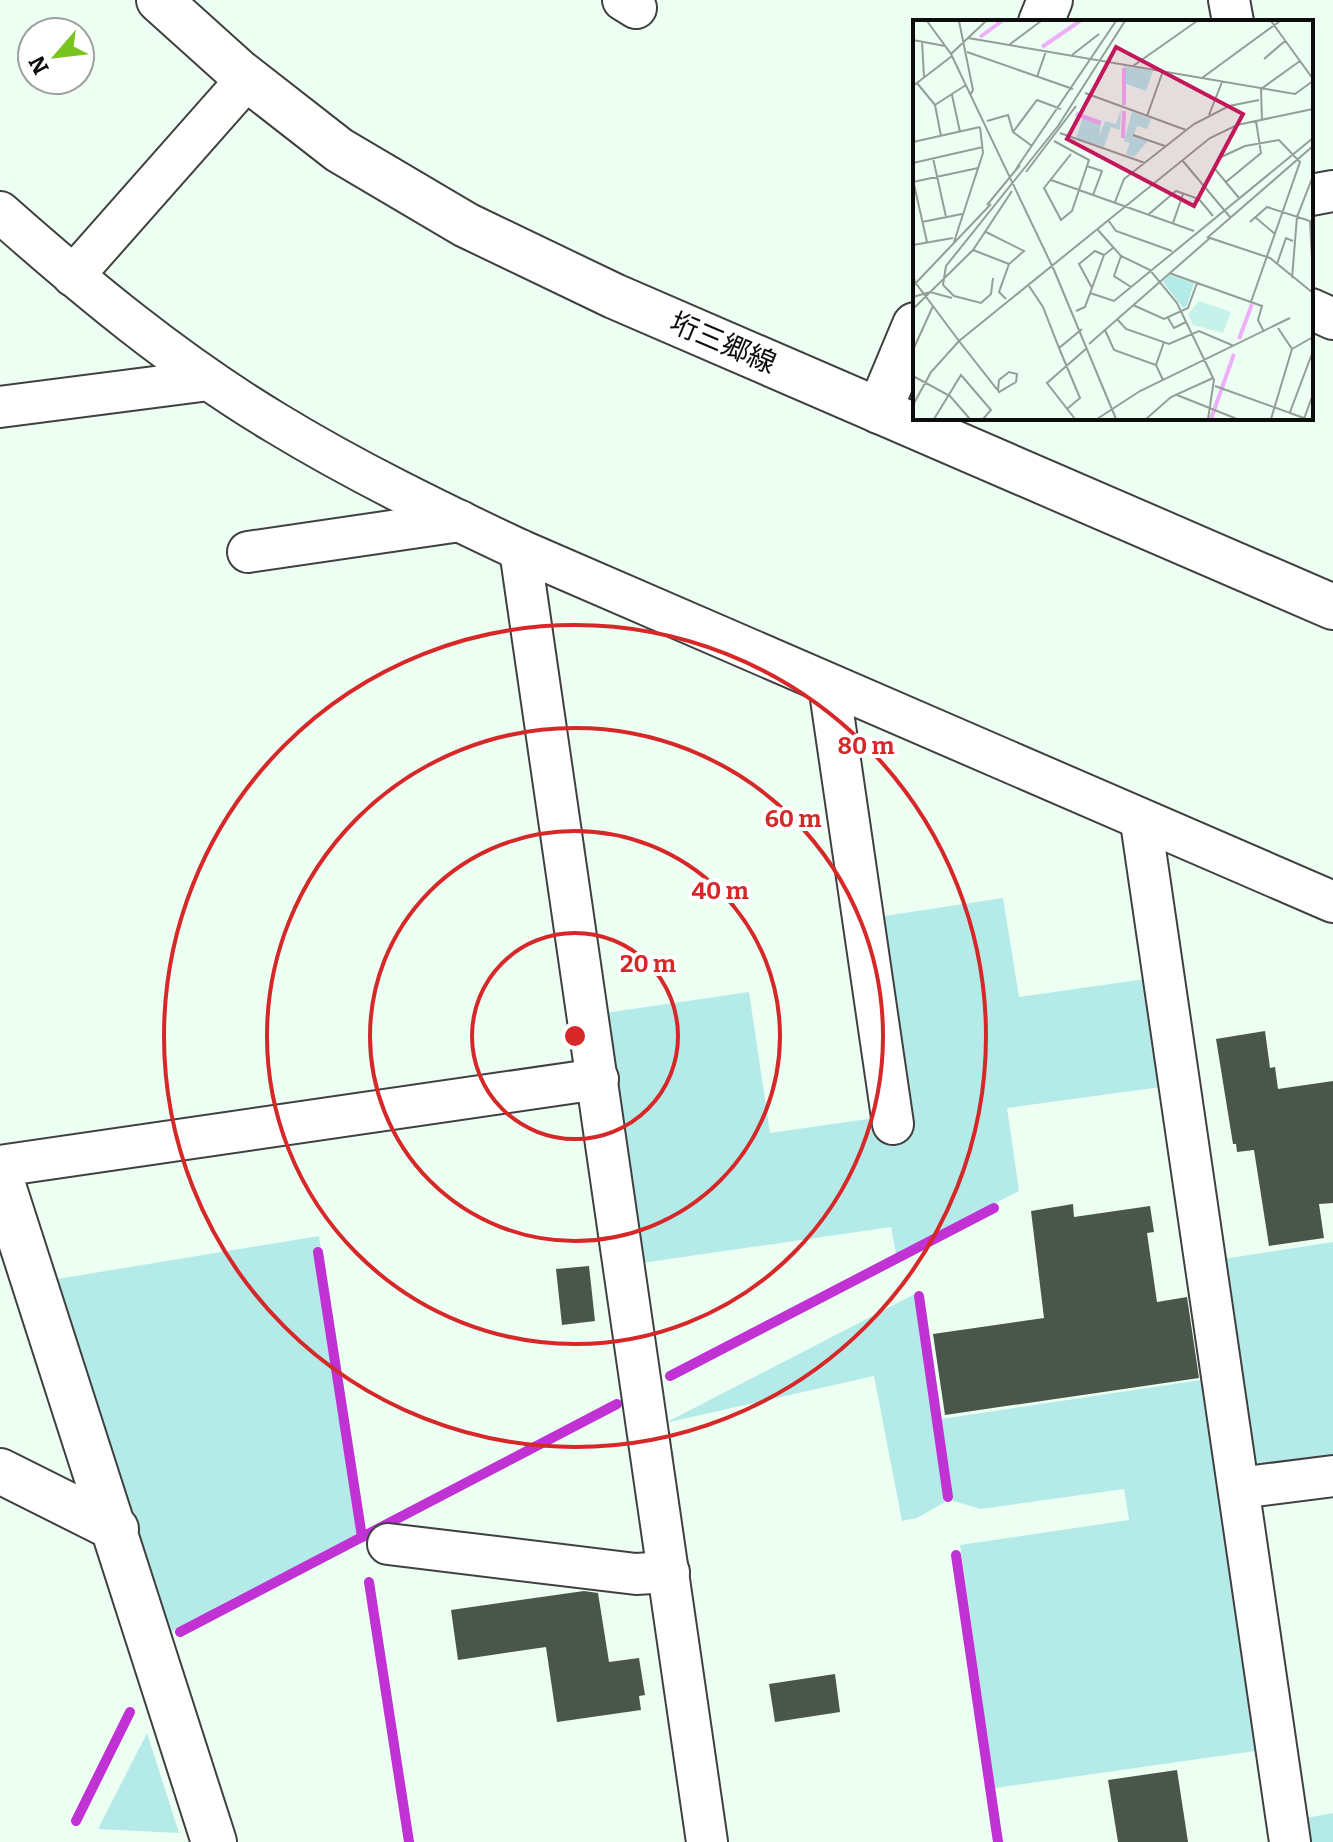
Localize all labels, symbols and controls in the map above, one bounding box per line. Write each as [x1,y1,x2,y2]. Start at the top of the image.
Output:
north arrow [16,16,96,96]
inset map [913,20,1313,420]
text: N [23,51,55,79]
street label: 垳三郷線 [665,306,781,380]
text: 80 m [838,732,895,760]
text: 60 m [765,805,821,833]
text: 40 m [691,877,749,905]
text: 20 m [620,950,676,978]
centre of rings [561,1022,589,1050]

